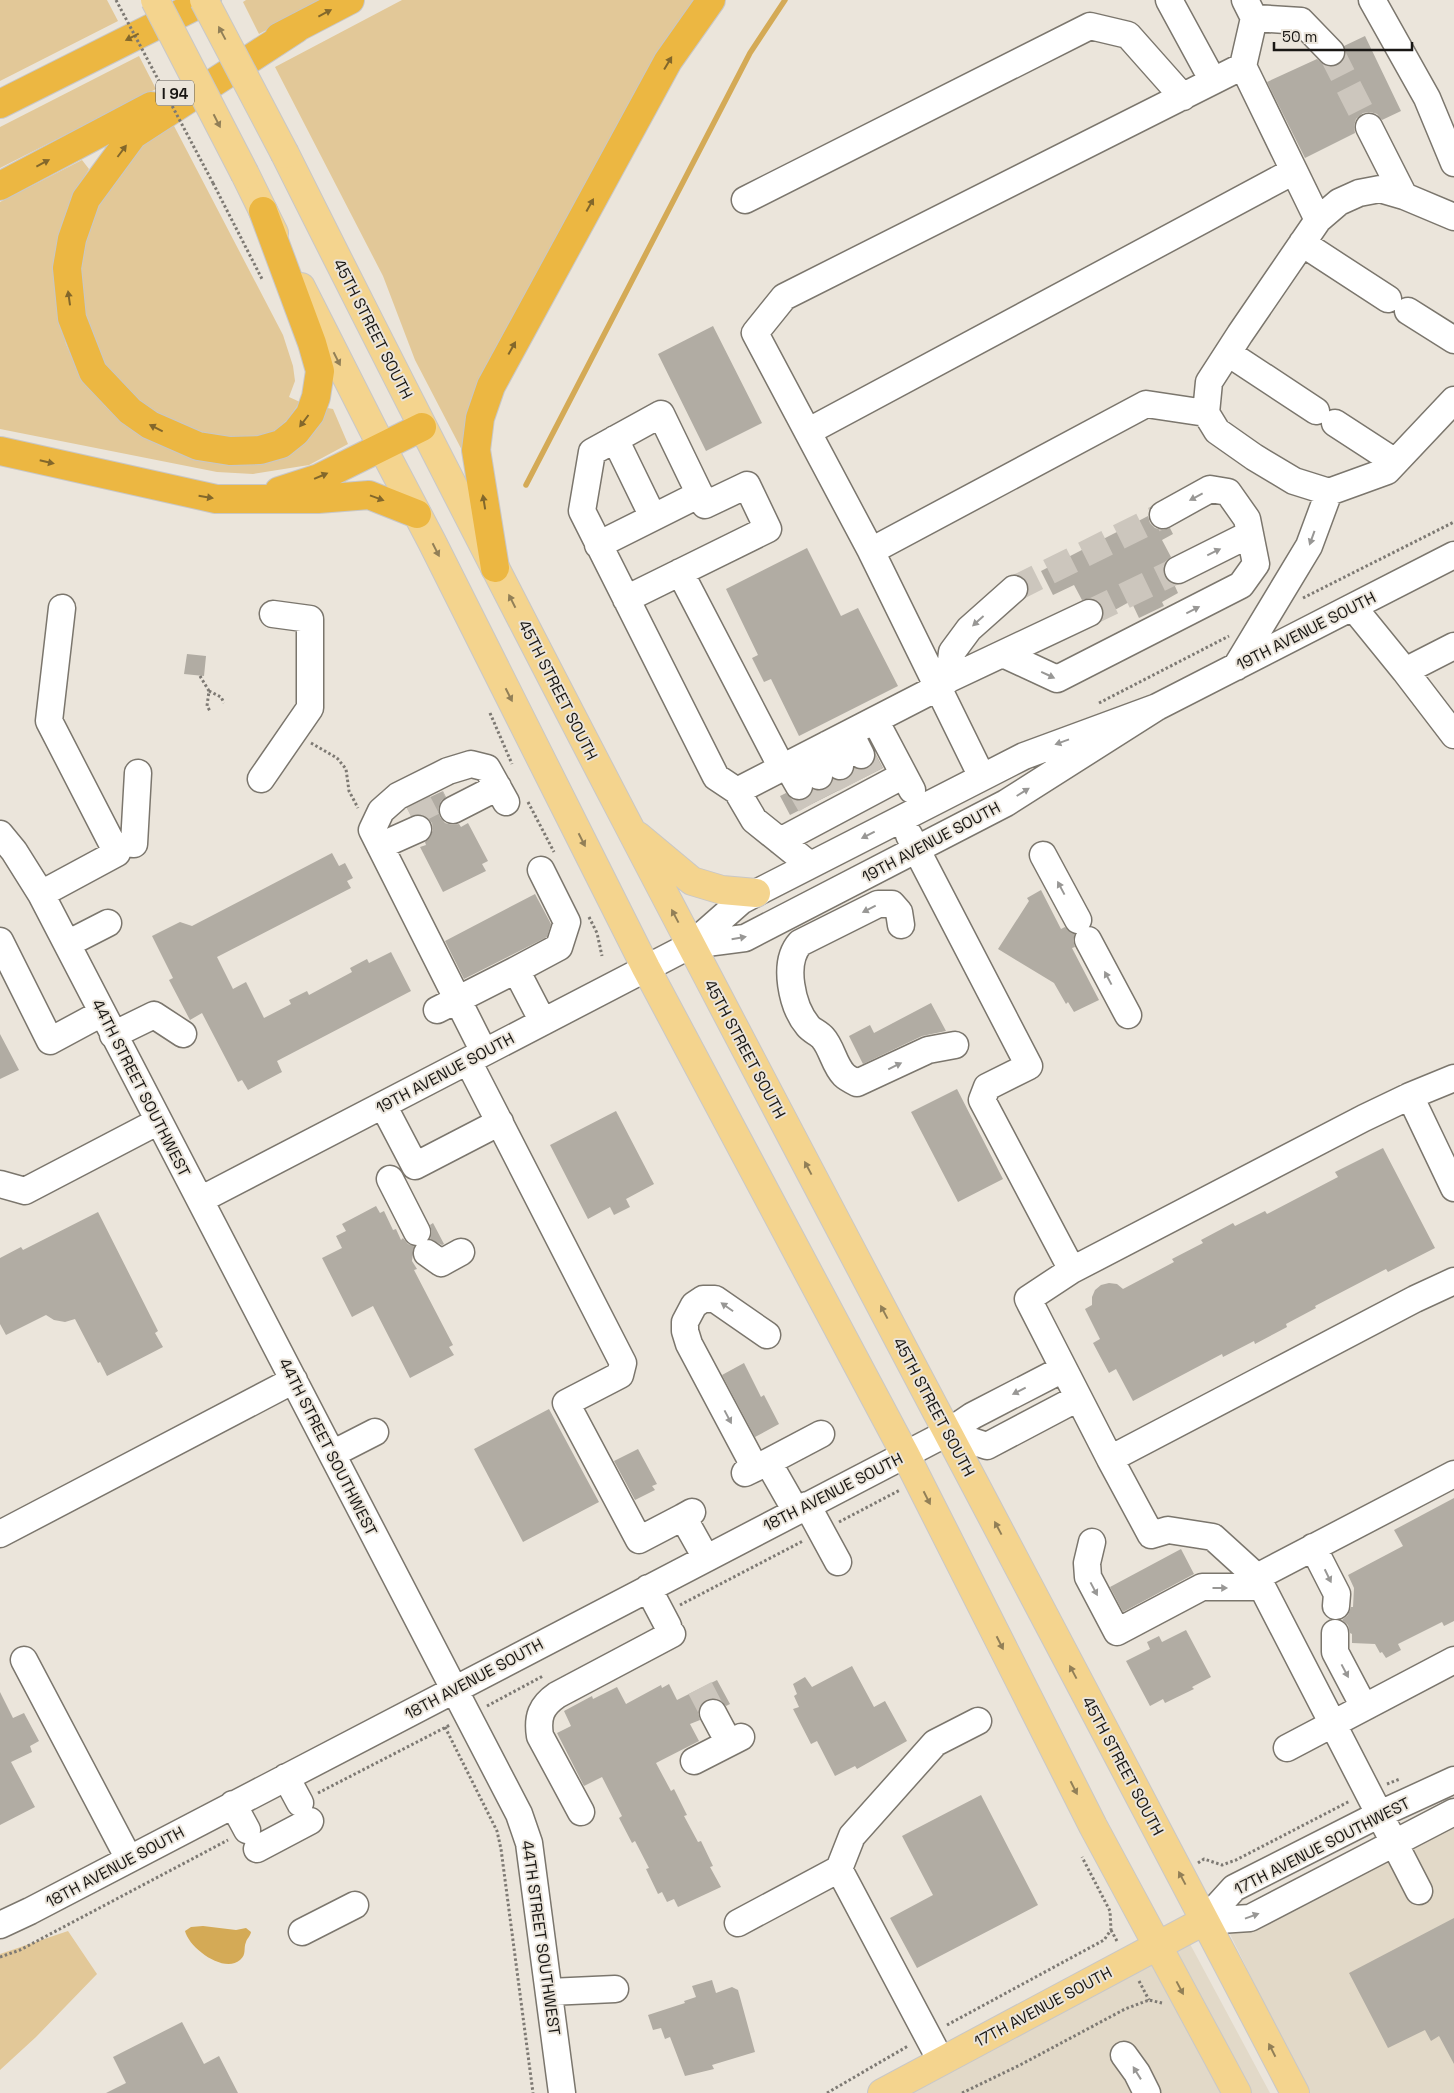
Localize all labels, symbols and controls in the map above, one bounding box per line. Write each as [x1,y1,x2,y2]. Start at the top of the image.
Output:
one-way arrow [318,9,333,17]
scale bar [1274,20,1412,52]
one-way arrow [218,26,226,40]
text: 50 m [1282,27,1317,46]
one-way arrow [125,34,139,42]
one-way arrow [663,56,672,69]
road number: I 94 [156,80,194,106]
one-way arrow [213,114,221,128]
one-way arrow [116,145,127,158]
one-way arrow [36,159,50,168]
one-way arrow [585,198,594,212]
street label: 45TH STREET SOUTH [329,255,417,403]
one-way arrow [65,290,73,306]
one-way arrow [507,341,516,354]
one-way arrow [333,351,341,366]
one-way arrow [299,414,309,428]
one-way arrow [149,424,163,432]
one-way arrow [40,458,55,466]
one-way arrow [314,472,328,480]
one-way arrow [1188,493,1203,501]
one-way arrow [198,494,214,502]
one-way arrow [370,494,385,502]
one-way arrow [480,494,488,510]
one-way arrow [1308,530,1315,545]
one-way arrow [432,542,440,557]
one-way arrow [1207,548,1221,556]
street label: 19TH AVENUE SOUTH [1233,587,1379,675]
one-way arrow [508,594,516,608]
one-way arrow [1185,606,1200,614]
street label: 45TH STREET SOUTH [514,616,602,764]
one-way arrow [971,616,984,627]
one-way arrow [1041,671,1055,679]
one-way arrow [505,688,513,702]
one-way arrow [1054,738,1069,746]
one-way arrow [1016,787,1029,796]
street label: 19TH AVENUE SOUTH [858,797,1004,887]
one-way arrow [861,831,876,839]
one-way arrow [578,833,586,847]
one-way arrow [1057,880,1065,895]
one-way arrow [861,905,876,913]
one-way arrow [671,909,679,923]
one-way arrow [731,934,747,942]
one-way arrow [1104,970,1112,985]
street label: 45TH STREET SOUTH [699,976,791,1122]
street label: 44TH STREET SOUTHWEST [87,996,195,1180]
street label: 19TH AVENUE SOUTH [372,1028,518,1118]
one-way arrow [888,1062,902,1070]
one-way arrow [804,1161,812,1176]
one-way arrow [720,1302,734,1312]
one-way arrow [880,1305,888,1319]
street label: 45TH STREET SOUTH [888,1334,980,1480]
street label: 44TH STREET SOUTHWEST [274,1355,382,1539]
one-way arrow [1012,1387,1027,1395]
one-way arrow [724,1410,732,1425]
street label: 18TH AVENUE SOUTH [760,1448,906,1536]
one-way arrow [923,1490,931,1505]
one-way arrow [993,1522,1002,1535]
one-way arrow [1324,1569,1332,1583]
one-way arrow [1090,1582,1098,1596]
one-way arrow [1212,1584,1228,1592]
street label: 18TH AVENUE SOUTH [401,1634,547,1724]
one-way arrow [997,1636,1005,1650]
one-way arrow [1340,1664,1349,1678]
one-way arrow [1069,1665,1077,1679]
street label: 45TH STREET SOUTH [1077,1693,1169,1839]
one-way arrow [1070,1781,1078,1795]
street label: 17TH AVENUE SOUTHWEST [1230,1792,1414,1900]
street label: 18TH AVENUE SOUTH [42,1822,188,1912]
street label: 44TH STREET SOUTHWEST [517,1839,565,2037]
one-way arrow [1178,1871,1186,1885]
one-way arrow [1245,1912,1260,1919]
street label: 17TH AVENUE SOUTH [970,1962,1116,2052]
one-way arrow [1176,1981,1184,1996]
one-way arrow [1268,2043,1276,2057]
one-way arrow [1132,2067,1141,2080]

